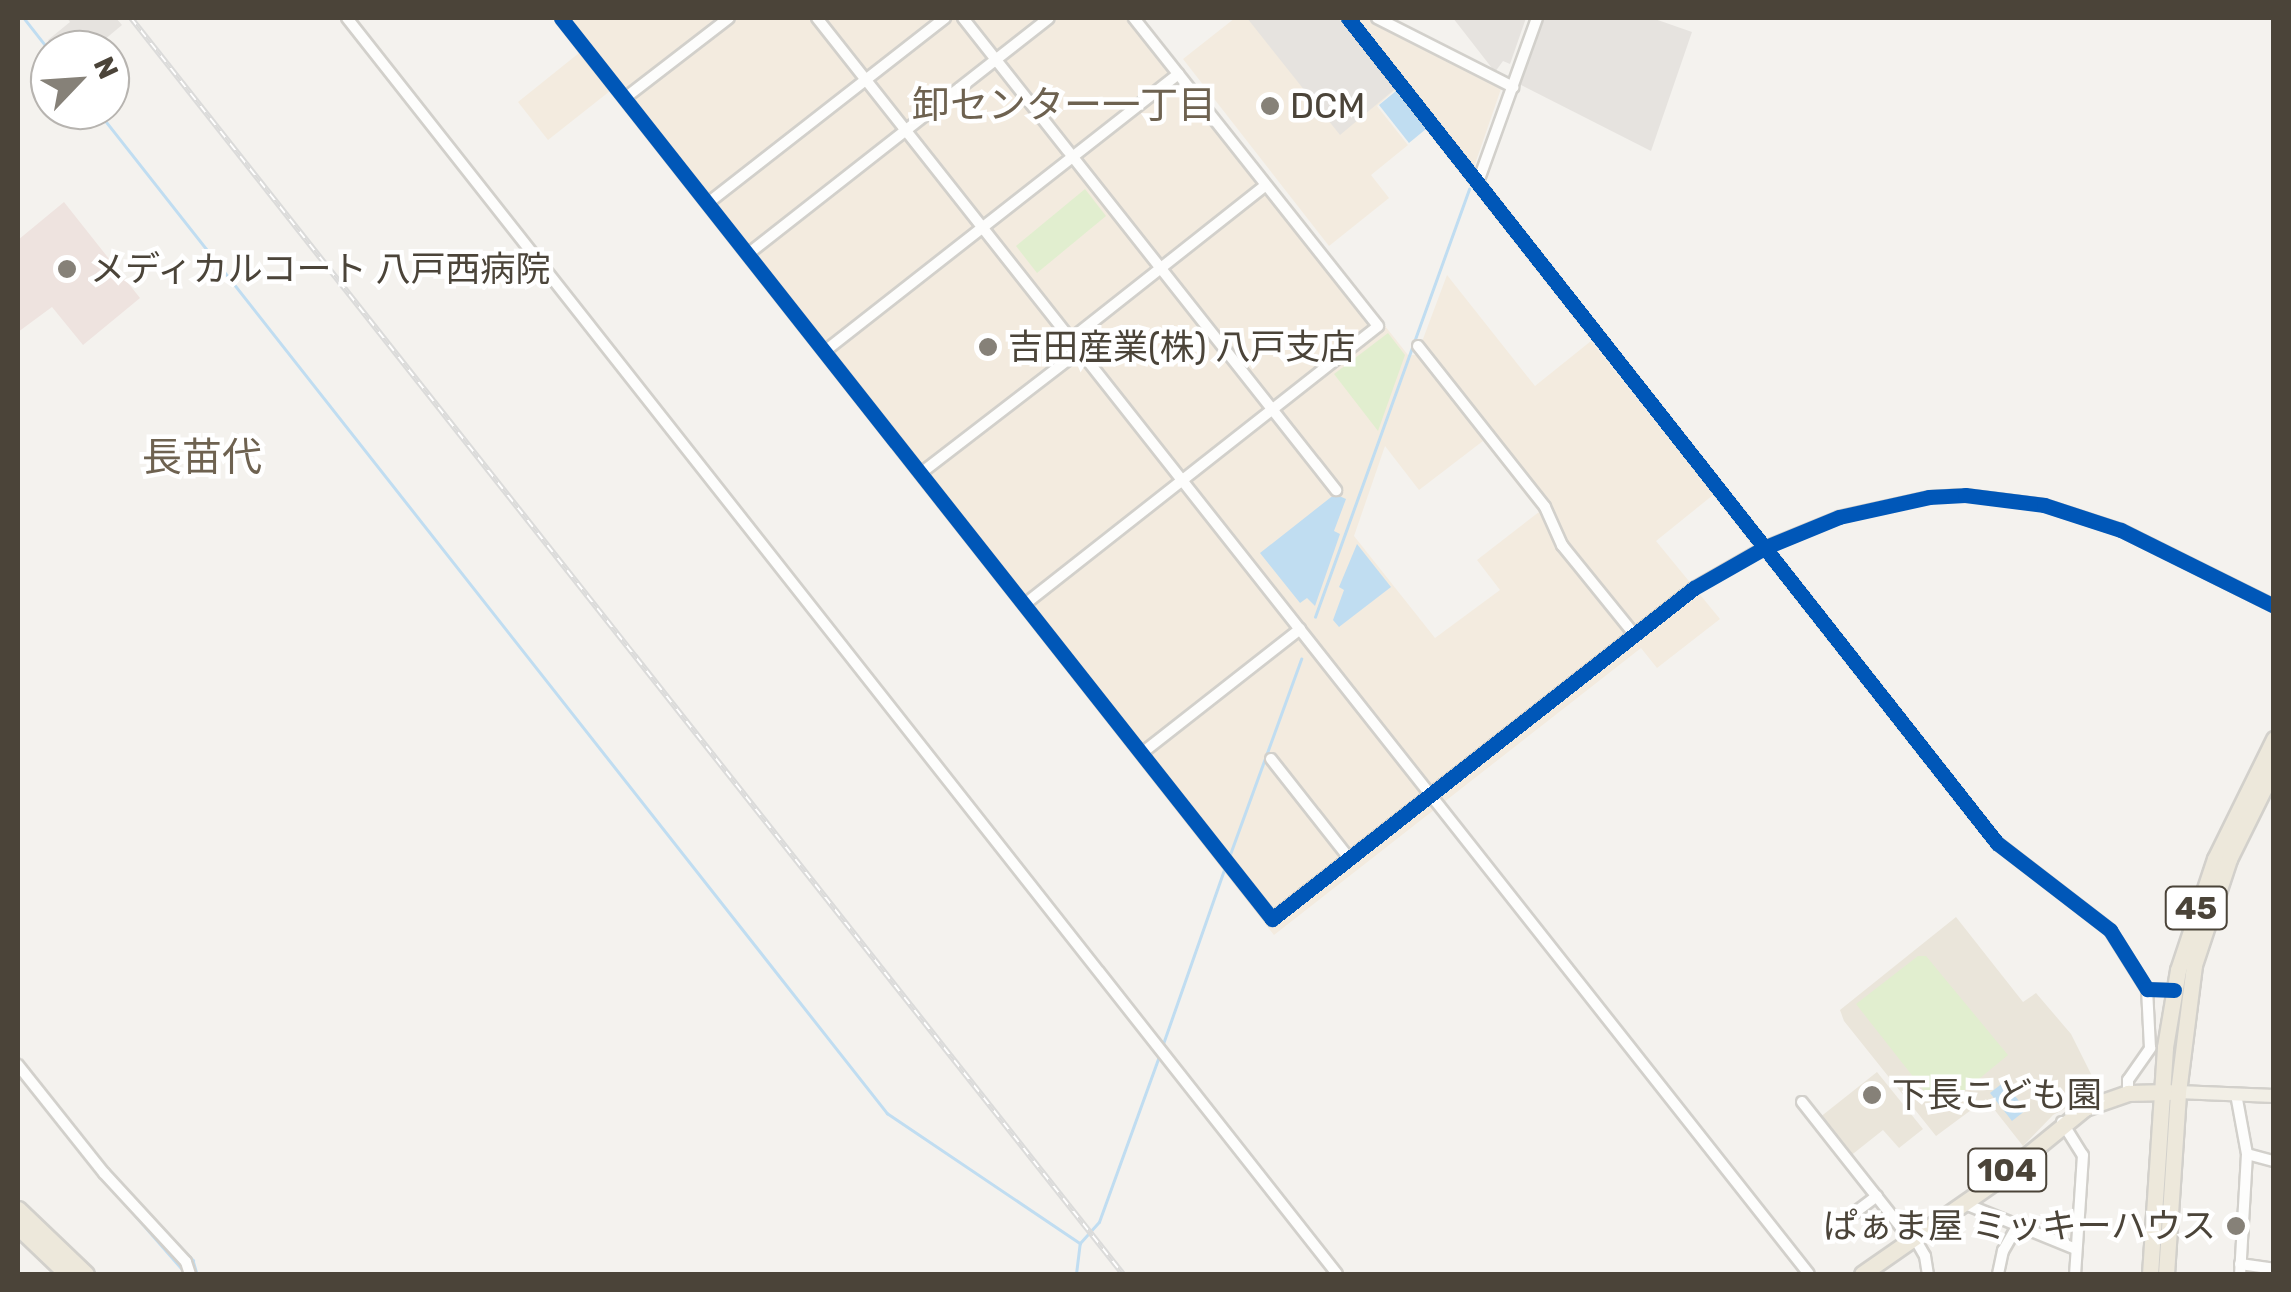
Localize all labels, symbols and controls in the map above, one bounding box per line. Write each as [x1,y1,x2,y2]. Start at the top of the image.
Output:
north arrow [30,30,130,130]
text: N [87,52,125,84]
district label: 卸センター一丁目 [912,83,1216,129]
place label: DCM [1290,85,1365,127]
marker: DCM [1259,95,1281,117]
place label: メディカルコート 八戸西病院 [90,248,554,290]
marker: メディカルコート 八戸西病院 [54,256,80,282]
place label: 吉田産業(株) 八戸支店 [1008,326,1355,368]
marker: 吉田産業(株) 八戸支店 [977,336,999,358]
district label: 長苗代 [142,434,262,482]
road number: 45 [2164,881,2228,935]
place label: 下長こども園 [1892,1074,2102,1116]
marker: 下長こども園 [1861,1084,1883,1106]
road number: 104 [1967,1143,2047,1197]
place label: ぱぁま屋 ミッキーハウス [1822,1205,2216,1247]
marker: ぱぁま屋 ミッキーハウス [2225,1215,2247,1237]

